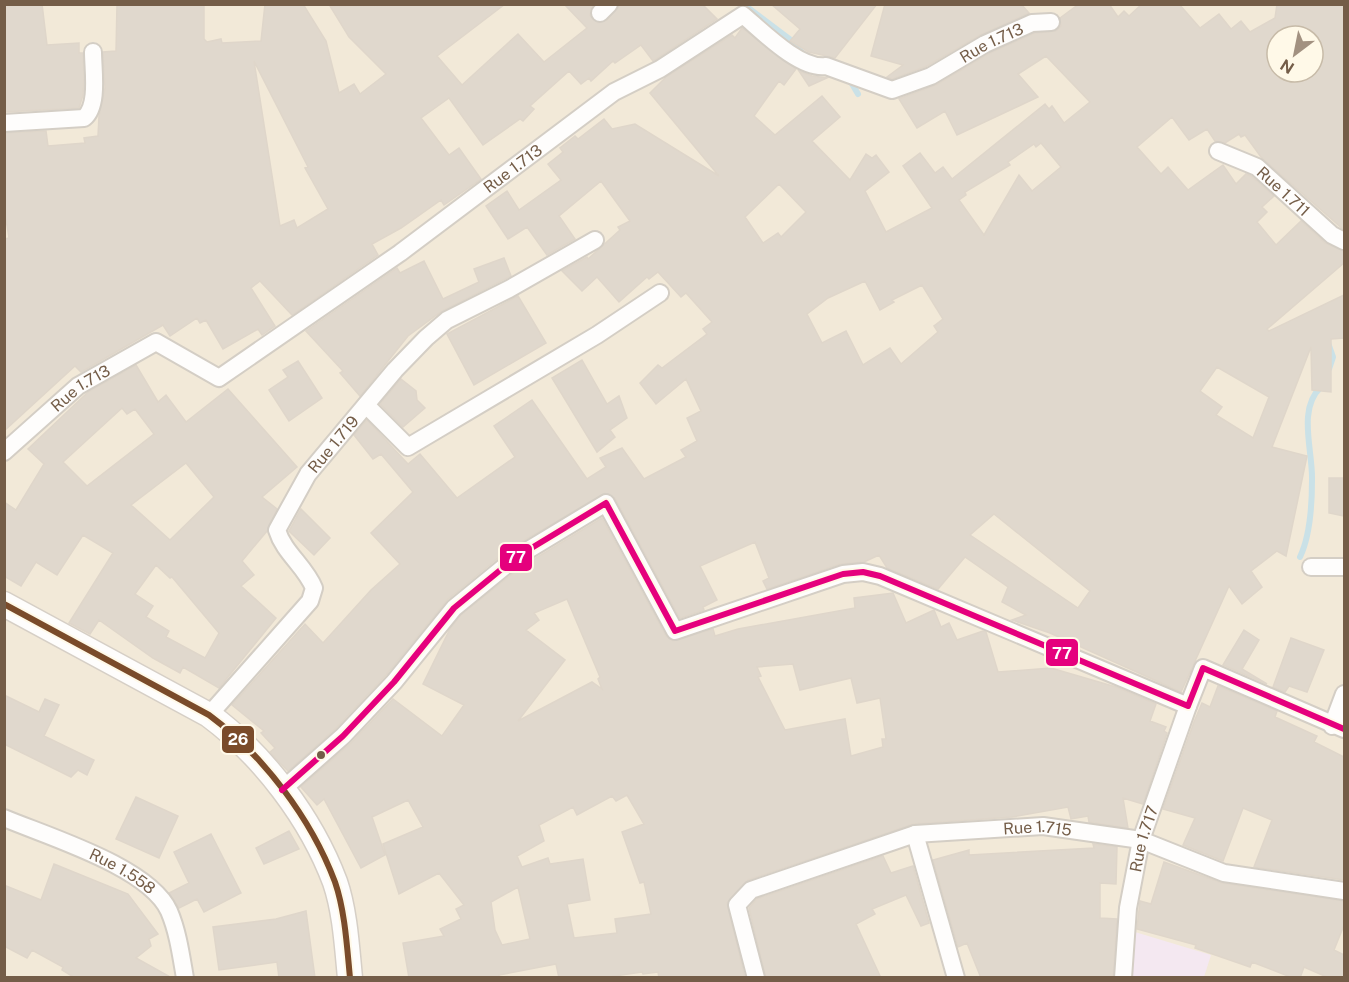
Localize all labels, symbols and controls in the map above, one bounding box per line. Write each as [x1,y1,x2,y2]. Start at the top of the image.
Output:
street label: Rue 1.713 [956,19,1026,67]
north arrow [1265,24,1325,84]
text: N [1277,55,1298,78]
street label: Rue 1.713 [480,141,546,197]
street label: Rue 1.711 [1253,163,1314,220]
street label: Rue 1.713 [47,361,114,416]
street label: Rue 1.719 [304,412,363,477]
line badge: 77 [499,543,533,572]
text: 77 [506,548,526,567]
line badge: 77 [1045,638,1079,667]
text: 77 [1052,644,1072,663]
line badge: 26 [221,725,255,754]
text: 26 [228,730,248,749]
unlabelled marker [315,749,327,761]
street label: Rue 1.717 [1126,803,1162,874]
street label: Rue 1.715 [1003,817,1073,840]
street label: Rue 1.558 [86,844,159,898]

